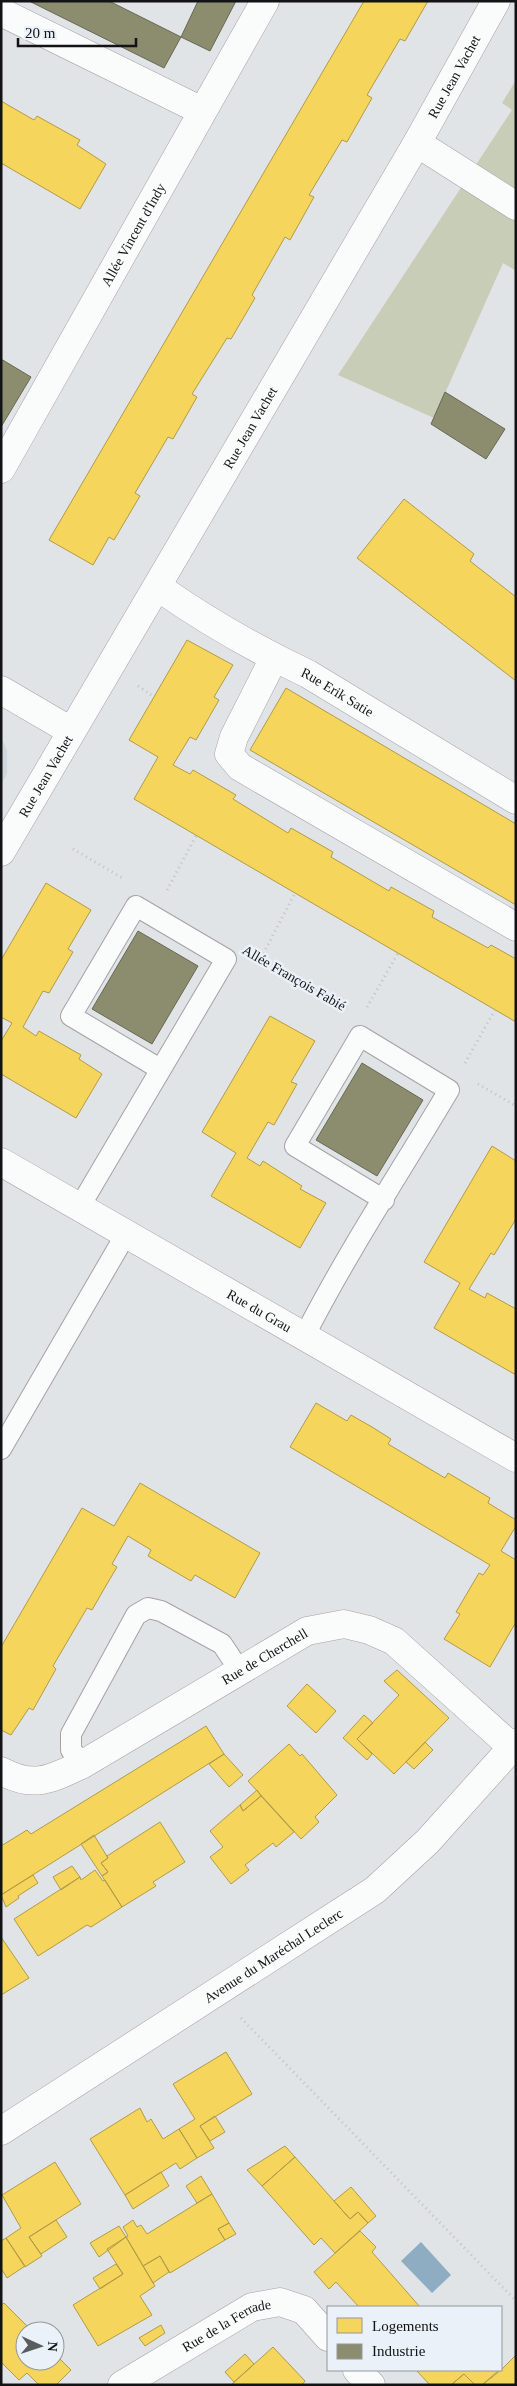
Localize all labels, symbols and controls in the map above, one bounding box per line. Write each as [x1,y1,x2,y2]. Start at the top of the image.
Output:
scale bar [18,15,135,47]
text: 20 m [25,25,56,41]
street label: Rue Jean Vachet [425,33,483,121]
street label: Allée Vincent d'Indy [98,181,168,289]
street label: Rue Jean Vachet [220,384,280,471]
street label: Rue Erik Satie [299,664,376,719]
street label: Rue Jean Vachet [16,732,75,820]
street label: Allée François Fabié [240,942,348,1014]
street label: Rue du Grau [225,1286,294,1335]
street label: Rue de Cherchell [219,1625,310,1687]
street label: Avenue du Maréchal Leclerc [201,1905,345,2006]
street label: Rue de la Ferrade [179,2296,272,2355]
legend [327,2306,502,2371]
text: Logements [372,2318,439,2334]
north arrow [15,2321,65,2371]
text: N [45,2341,60,2352]
text: Industrie [372,2343,426,2359]

